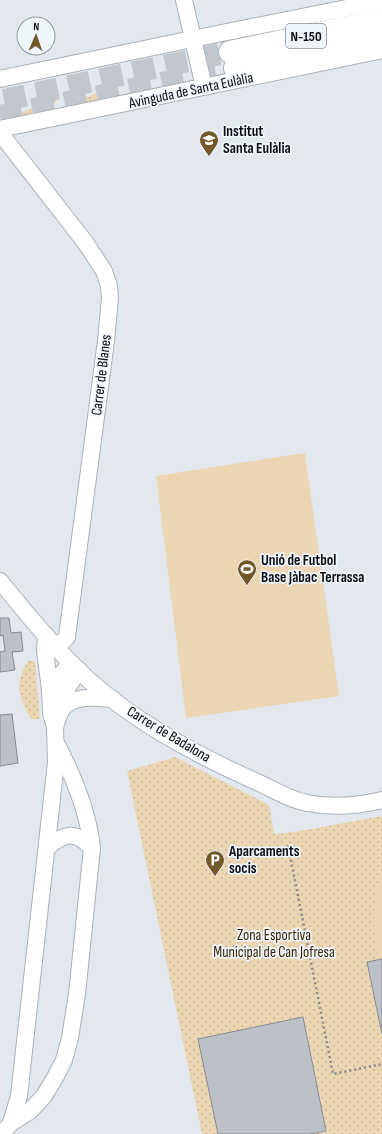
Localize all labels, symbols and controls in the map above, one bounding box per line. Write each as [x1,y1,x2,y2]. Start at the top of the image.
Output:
north arrow [16,16,56,56]
text: N [33,20,40,33]
road number: N-150 [286,24,326,48]
street label: Avinguda de Santa Eulàlia [126,68,255,113]
place label: Institut Santa Eulàlia [223,122,291,158]
school or university icon: Institut Santa Eulàlia [198,129,220,157]
street label: Carrer de Blanes [87,333,116,417]
place label: Unió de Futbol Base Jàbac Terrassa [261,551,364,587]
sports icon: Unió de Futbol Base Jàbac Terrassa [236,558,258,586]
street label: Carrer de Badalona [123,702,214,767]
place label: Aparcaments socis [228,842,300,878]
parking icon: Aparcaments socis [204,849,226,877]
park label: Zona Esportiva Municipal de Can Jofresa [213,926,335,962]

